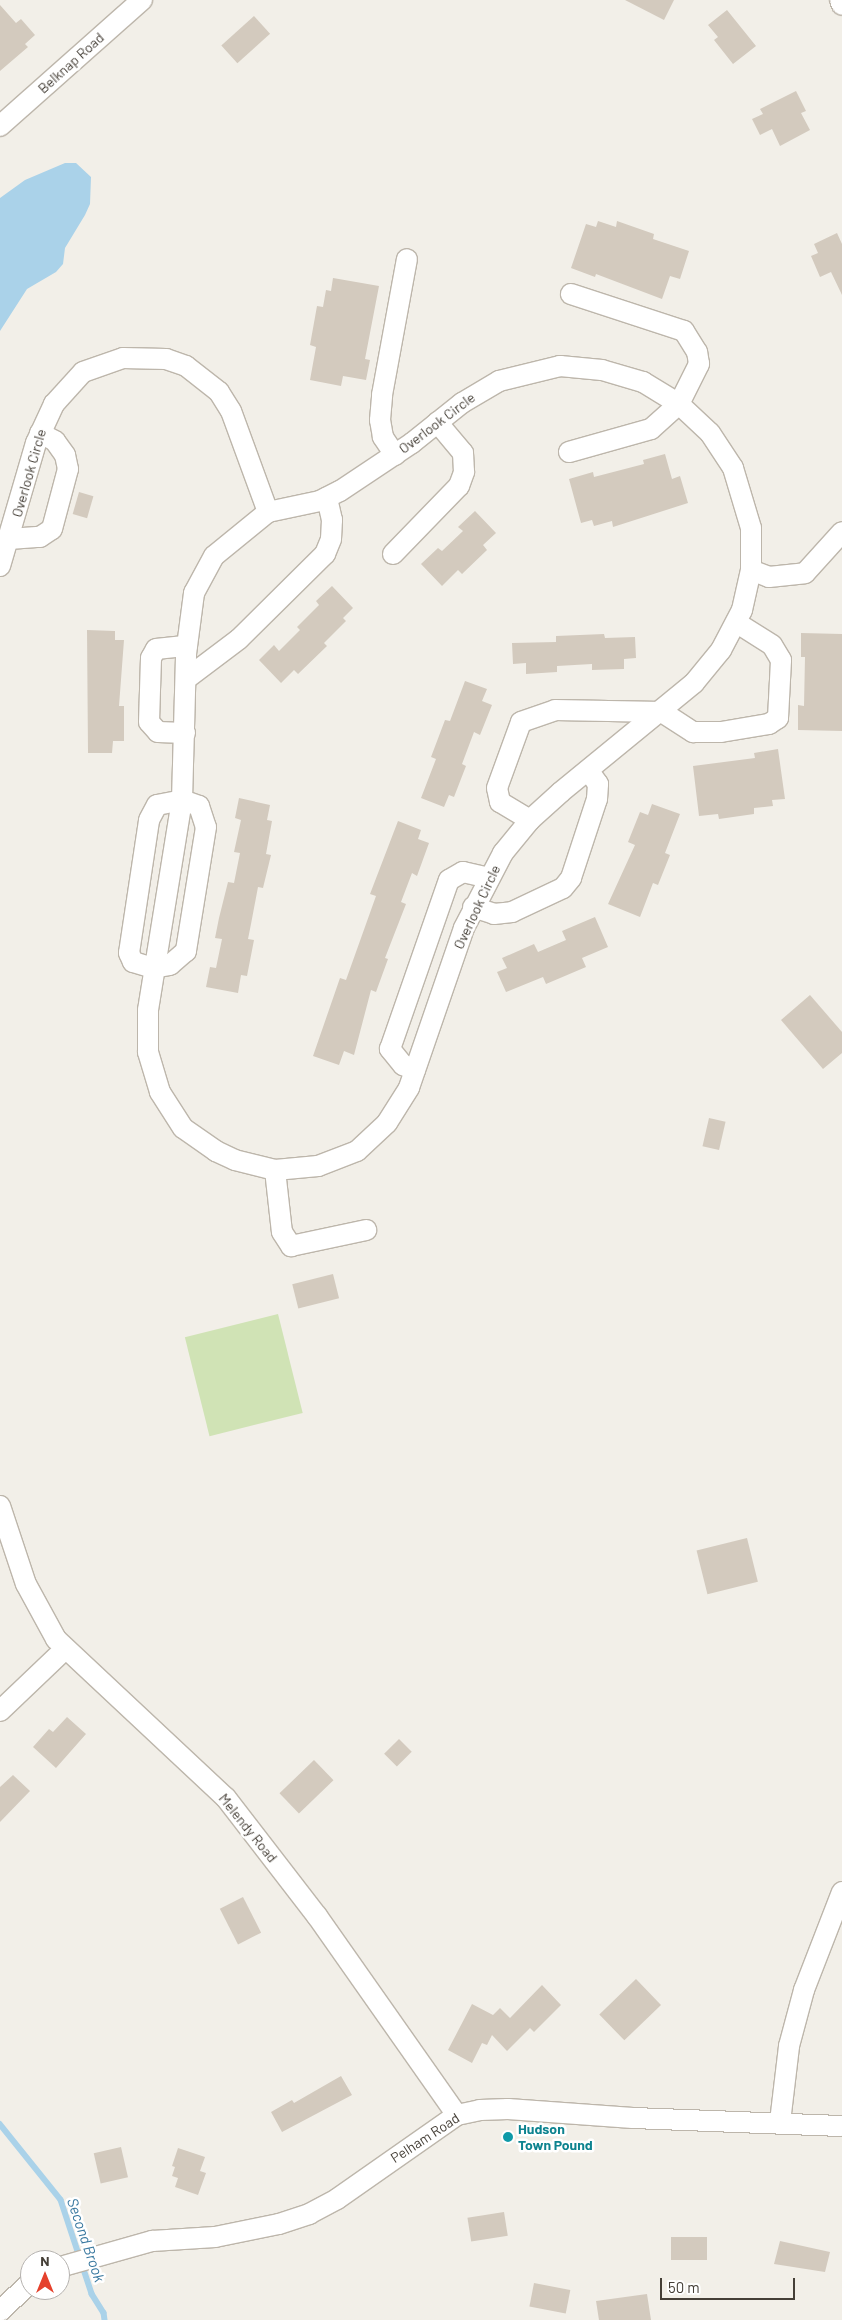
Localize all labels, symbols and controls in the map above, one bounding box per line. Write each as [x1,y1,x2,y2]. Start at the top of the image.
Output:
street label: Belknap Road [35,29,107,97]
street label: Overlook Circle [396,389,478,457]
street label: Overlook Circle [8,427,50,519]
street label: Overlook Circle [450,862,504,952]
street label: Melendy Road [215,1790,281,1866]
street label: Pelham Road [387,2110,463,2166]
place label: Hudson Town Pound [518,2121,593,2154]
marker: Hudson Town Pound [502,2131,514,2143]
water label: Second Brook [63,2196,109,2284]
north arrow [20,2250,70,2300]
text: N [40,2252,50,2269]
scale bar [662,2268,797,2300]
text: 50 m [668,2278,700,2296]

